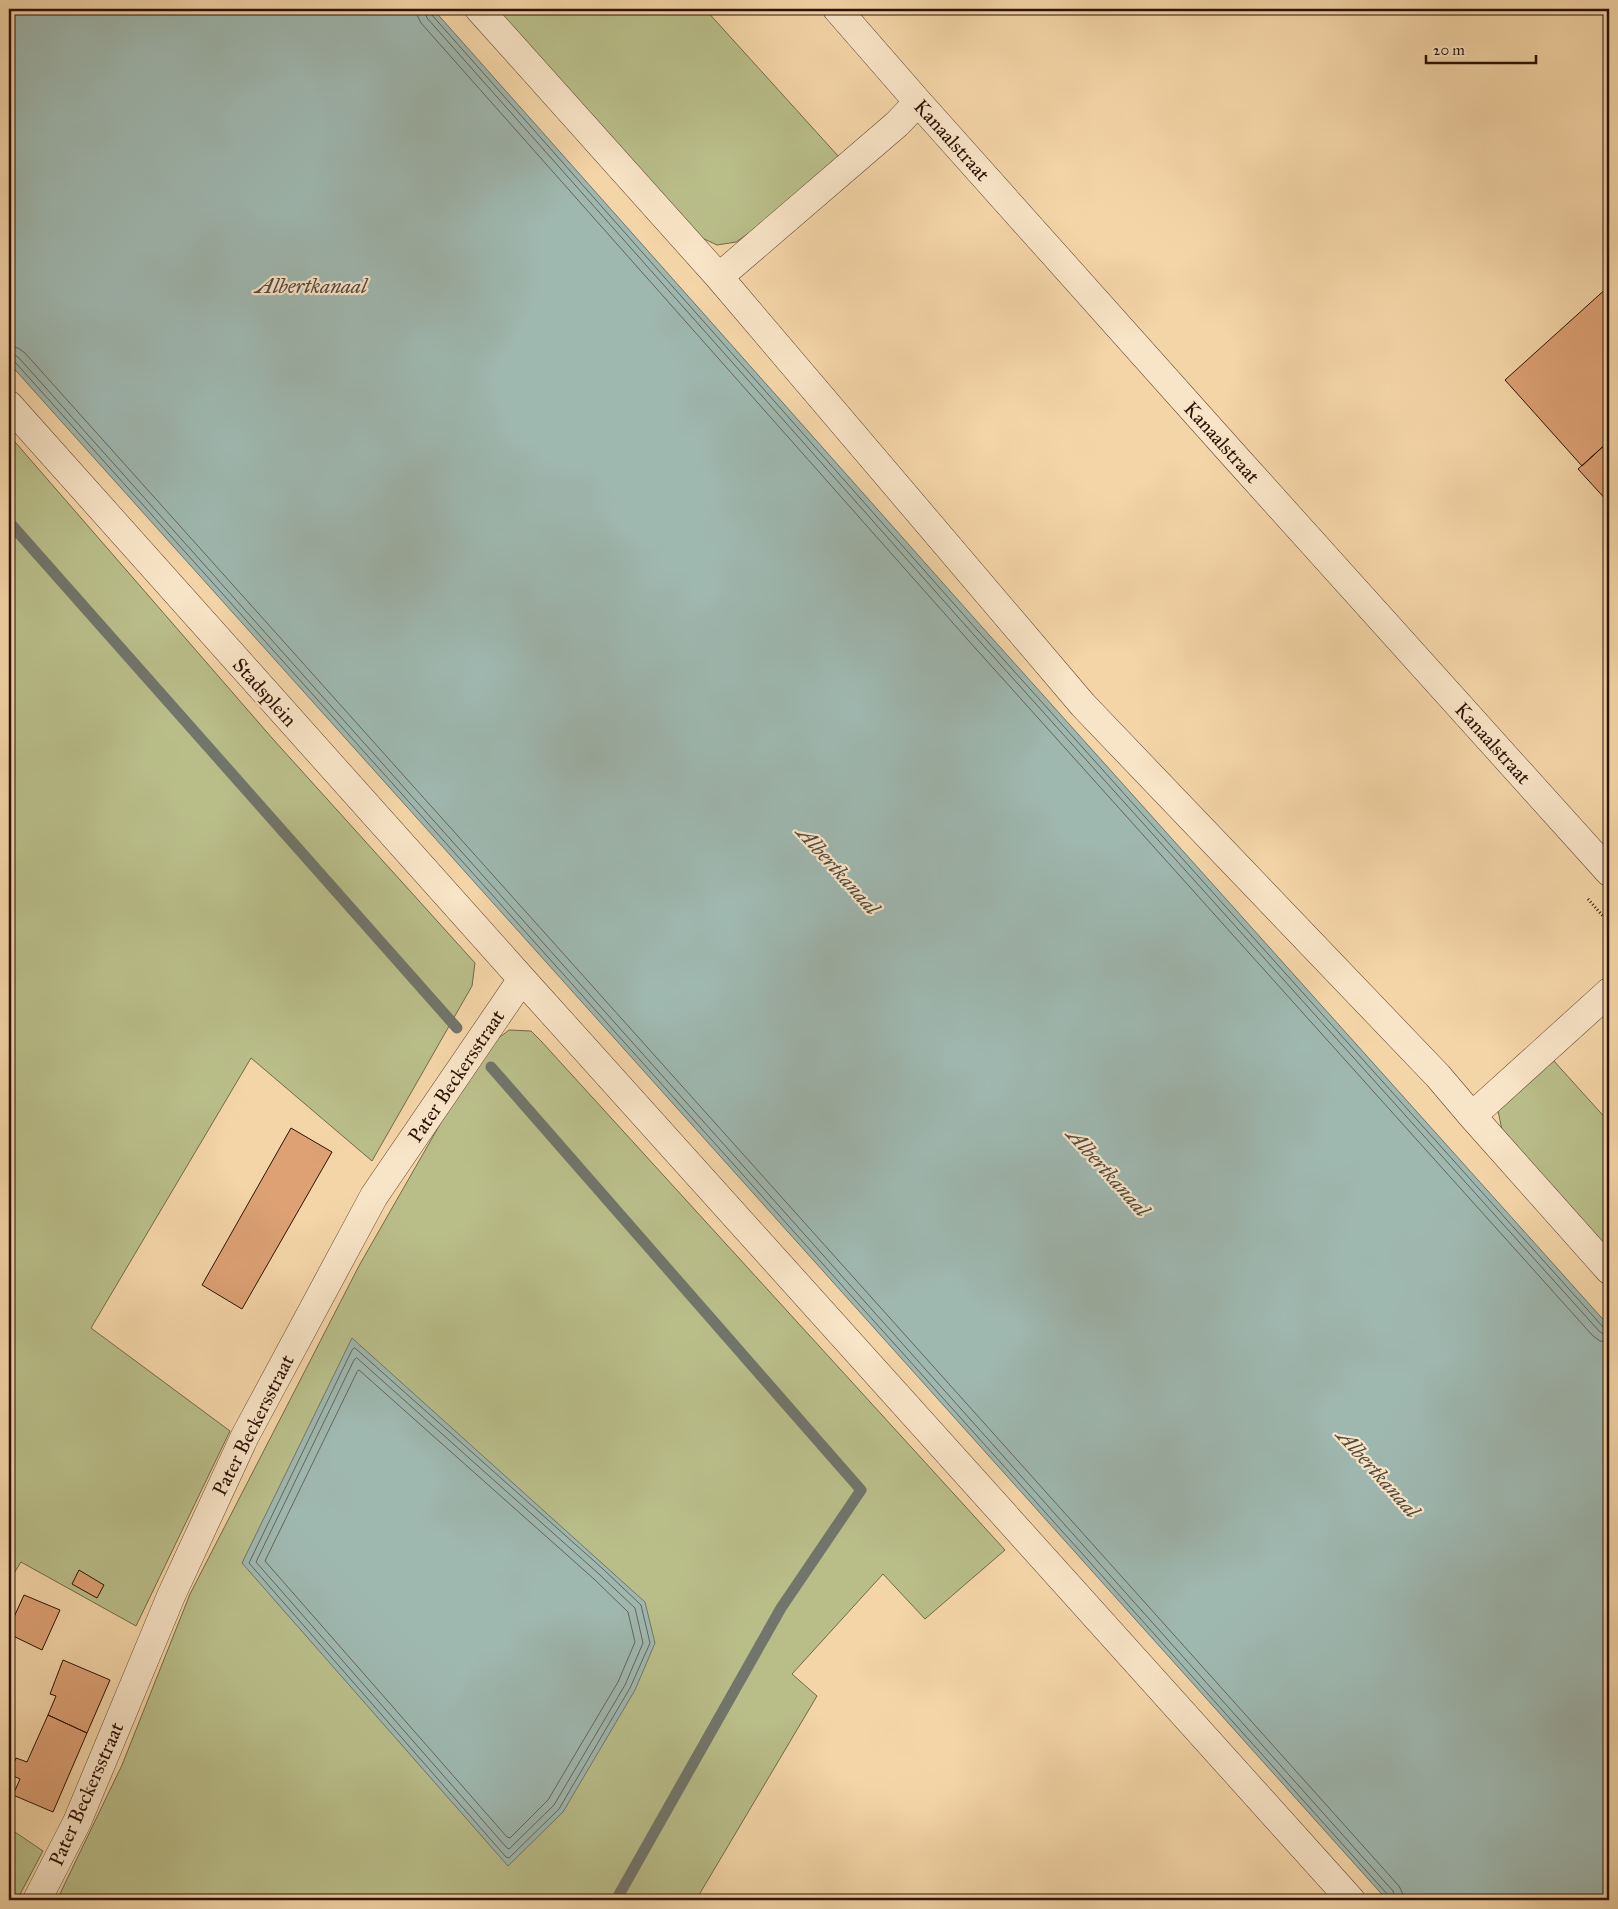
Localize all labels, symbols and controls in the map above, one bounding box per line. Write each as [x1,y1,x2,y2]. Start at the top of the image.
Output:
scale bar [1426,32,1536,64]
text: 20 m [1433,41,1465,59]
street label: Kanaalstraat [909,94,995,186]
water label: Albertkanaal [253,273,369,299]
street label: Kanaalstraat [1179,396,1265,488]
street label: Stadsplein [228,653,302,731]
street label: Kanaalstraat [1450,697,1536,789]
water label: Albertkanaal [790,818,887,922]
street label: Pater Beckersstraat [403,1005,509,1147]
water label: Albertkanaal [1060,1120,1157,1224]
street label: Pater Beckersstraat [207,1351,299,1499]
water label: Albertkanaal [1330,1421,1427,1525]
street label: Pater Beckersstraat [44,1718,128,1870]

